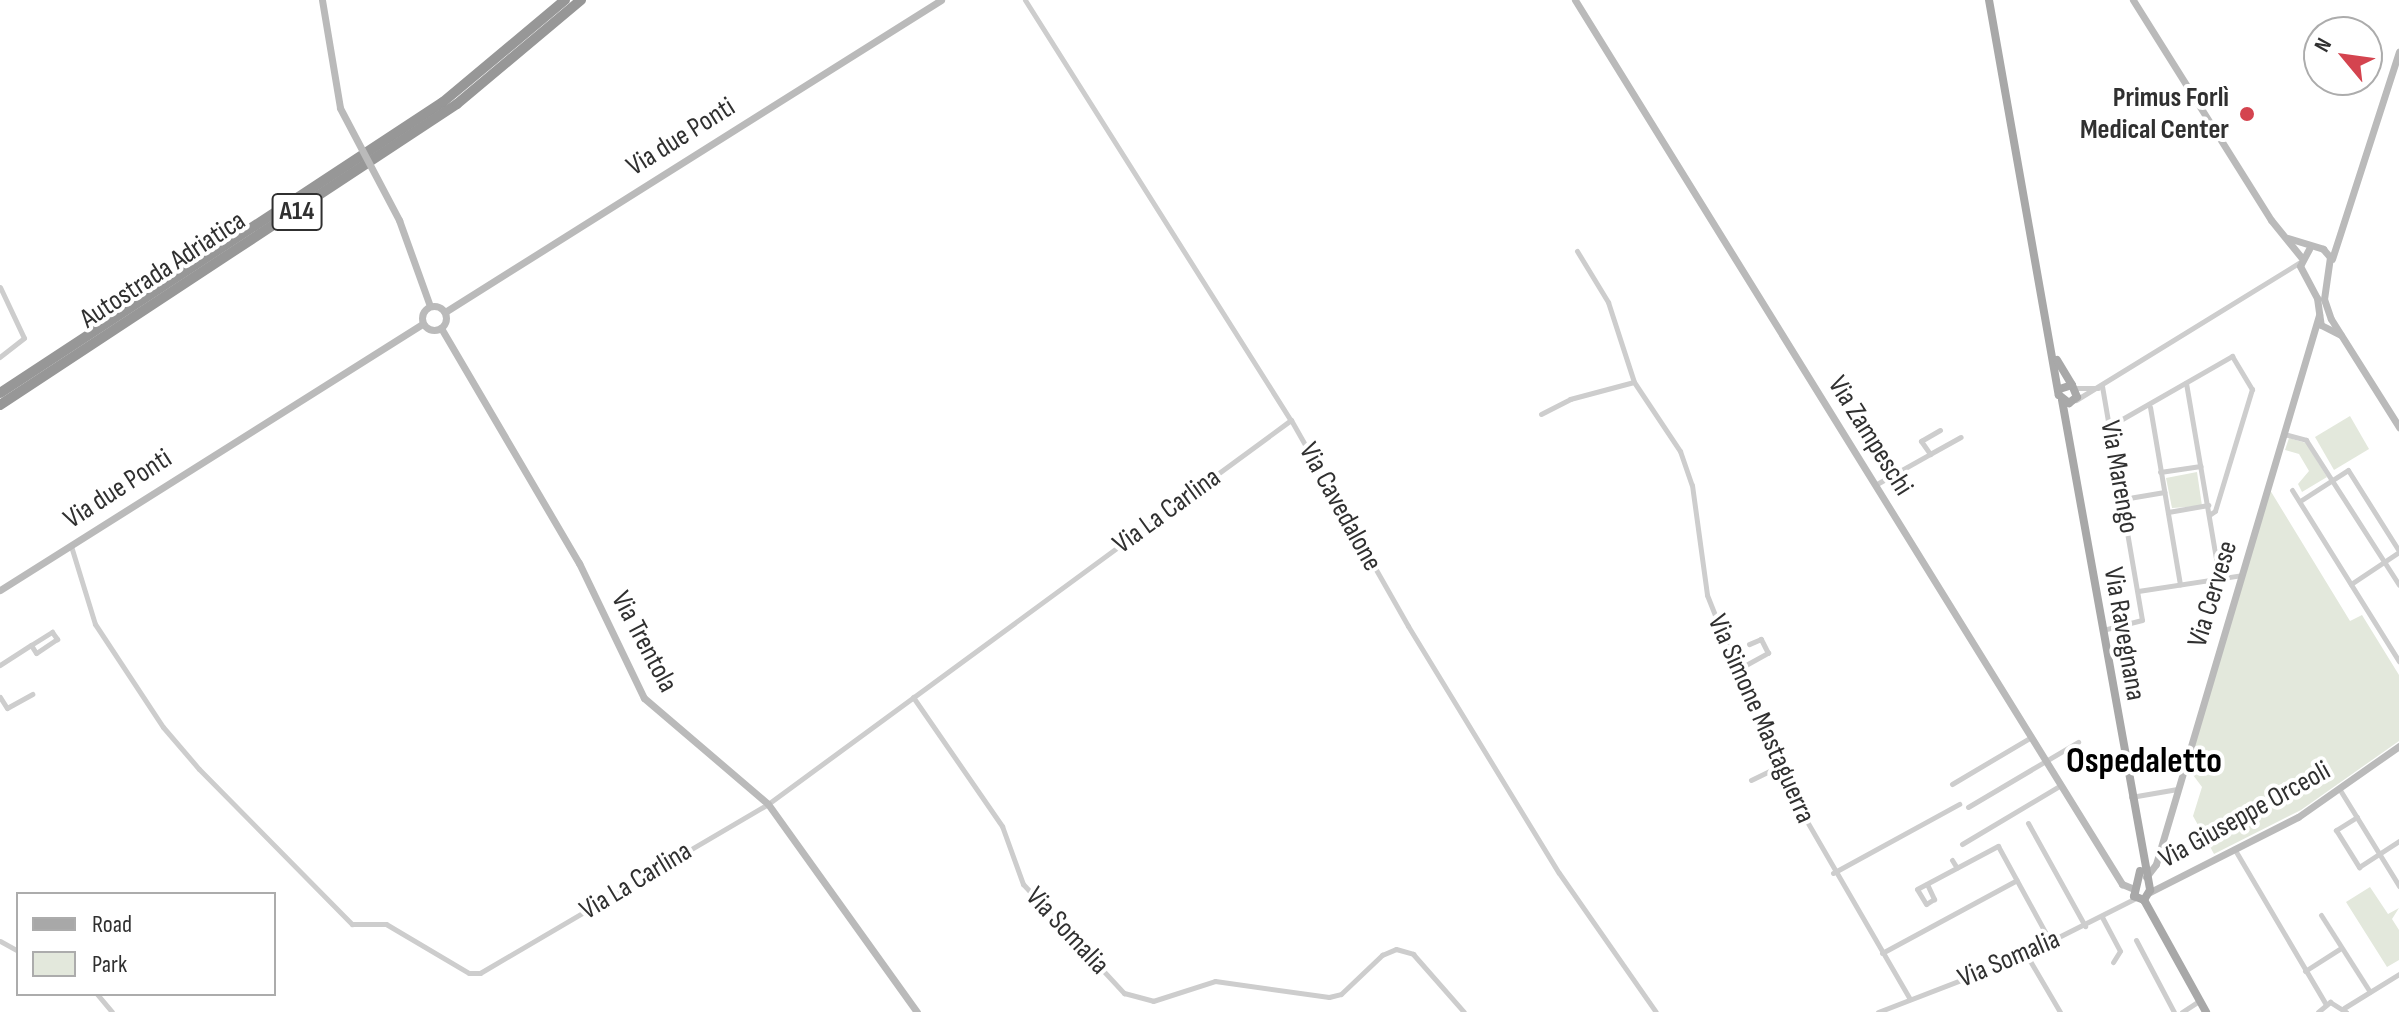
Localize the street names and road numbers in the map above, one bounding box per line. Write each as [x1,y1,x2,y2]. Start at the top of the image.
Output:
street label: Via due Ponti [621,91,741,183]
road number: A14 [271,190,323,234]
street label: Autostrada Adriatica [74,204,252,336]
street label: Via Zampeschi [1820,370,1920,502]
street label: Via Marengo [2093,418,2145,536]
street label: Via Cavedalone [1291,437,1389,577]
street label: Via due Ponti [58,442,178,536]
street label: Via La Carlina [1107,461,1227,561]
street label: Via Cervese [2181,537,2245,651]
street label: Via Ravegnana [2096,565,2152,703]
street label: Via Trentola [604,586,684,698]
street label: Via Simone Mastaguerra [1700,610,1822,828]
street label: Via Giuseppe Orceoli [2154,754,2336,876]
street label: Via La Carlina [574,835,698,927]
street label: Via Somalia [1018,880,1116,982]
street label: Via Somalia [1953,923,2065,995]

